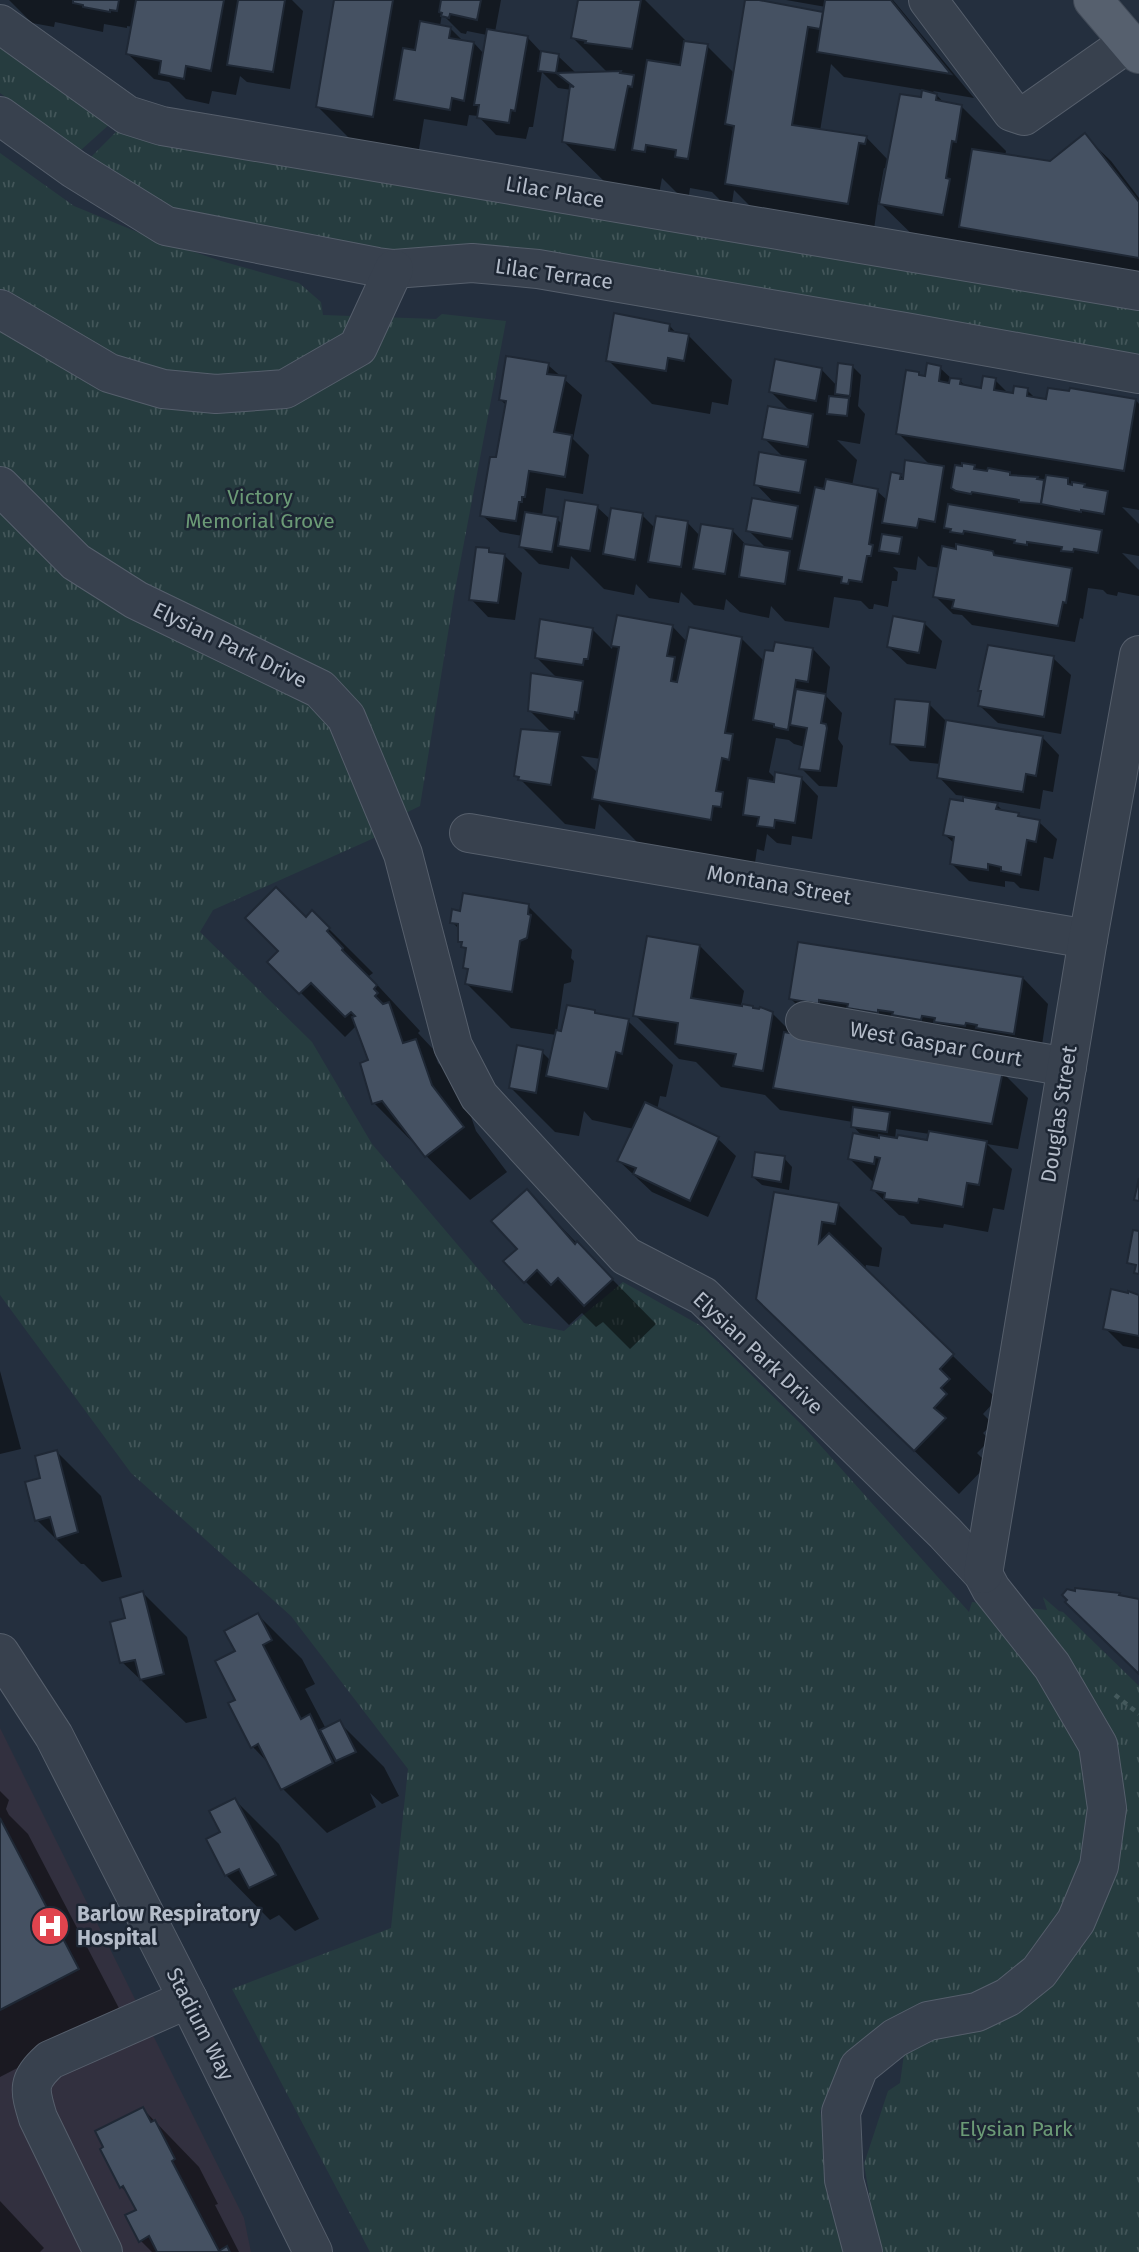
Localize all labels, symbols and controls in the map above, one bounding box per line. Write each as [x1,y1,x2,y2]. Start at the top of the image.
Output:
street label: Lilac Place [504,171,606,213]
street label: Lilac Terrace [493,253,615,295]
park label: Victory Memorial Grove [185,484,335,534]
street label: Elysian Park Drive [149,596,311,694]
street label: Montana Street [705,860,854,911]
street label: West Gaspar Court [848,1016,1025,1072]
street label: Douglas Street [1035,1043,1083,1184]
street label: Elysian Park Drive [688,1286,828,1420]
place label: Barlow Respiratory Hospital [77,1901,260,1951]
hospital icon: Barlow Respiratory Hospital [29,1905,71,1947]
street label: Stadium Way [161,1963,240,2085]
park label: Elysian Park [959,2116,1073,2142]

